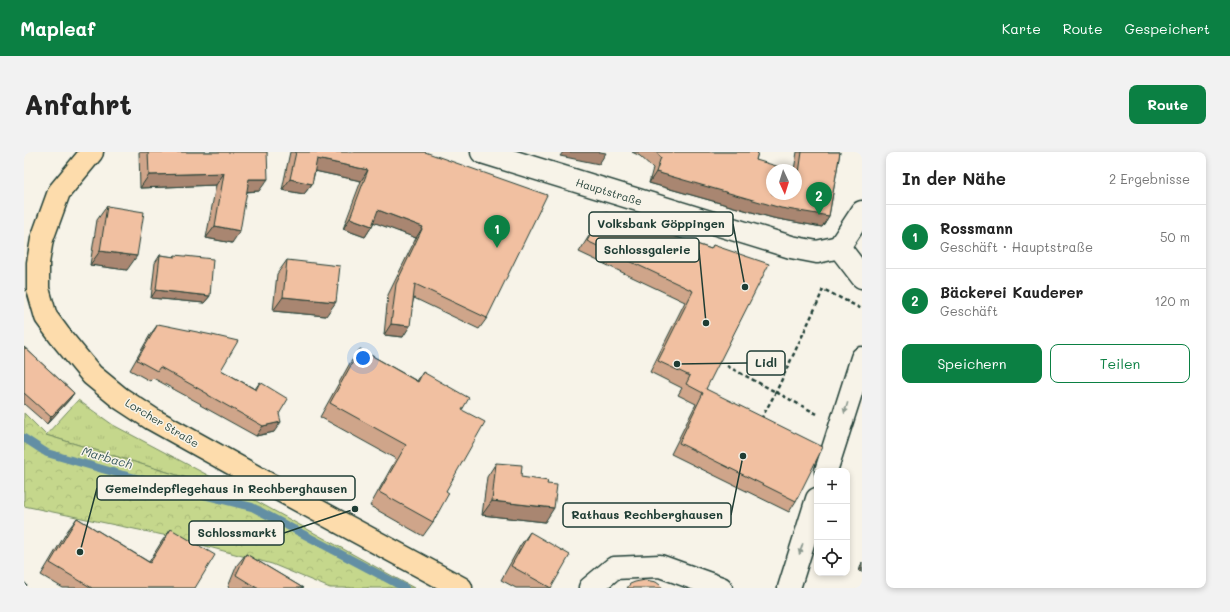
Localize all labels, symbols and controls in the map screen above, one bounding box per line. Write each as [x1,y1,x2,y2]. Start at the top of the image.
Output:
text: Mapleaf [20,16,95,41]
text: Karte [1002,19,1041,38]
text: Route [1063,19,1103,38]
text: Gespeichert [1125,19,1210,38]
button: Route [1129,85,1206,124]
text: Anfahrt [24,86,132,122]
north arrow [766,164,802,200]
text: In der Nähe [902,167,1006,189]
text: 2 Ergebnisse [1109,170,1190,187]
street label: Hauptstraße [574,174,644,209]
pin: 2 [806,182,832,215]
callout: Volksbank Göppingen [589,212,733,236]
pin: 1 [484,215,510,248]
text: Volksbank Göppingen [597,215,725,231]
text: Rossmann [940,218,1013,238]
text: 1 [912,228,918,245]
text: 50 m [1160,228,1190,245]
callout: Schlossgalerie [596,238,699,262]
text: Geschäft · Hauptstraße [940,238,1093,255]
text: Schlossgalerie [604,241,690,257]
text: Bäckerei Kauderer [940,282,1083,302]
text: 2 [911,292,919,309]
text: 120 m [1154,292,1190,309]
text: Geschäft [940,302,998,319]
button: Speichern [902,344,1042,383]
button: Teilen [1050,344,1190,383]
your location [353,348,373,368]
callout: Lidl [747,351,785,375]
text: Lidl [755,354,777,370]
street label: Lorcher Straße [123,395,202,451]
one-way arrow [843,403,849,415]
water label: Marbach [80,442,135,472]
map controls [814,468,850,576]
button: + [814,468,850,504]
callout: Gemeindepflegehaus in Rechberghausen [97,476,355,500]
text: Gemeindepflegehaus in Rechberghausen [105,480,347,496]
callout: Rathaus Rechberghausen [563,503,731,527]
button: − [814,504,850,540]
text: Rathaus Rechberghausen [571,506,723,522]
callout: Schlossmarkt [189,521,284,545]
text: Schlossmarkt [197,524,277,540]
button: locate [814,540,850,576]
one-way arrow [798,544,804,556]

